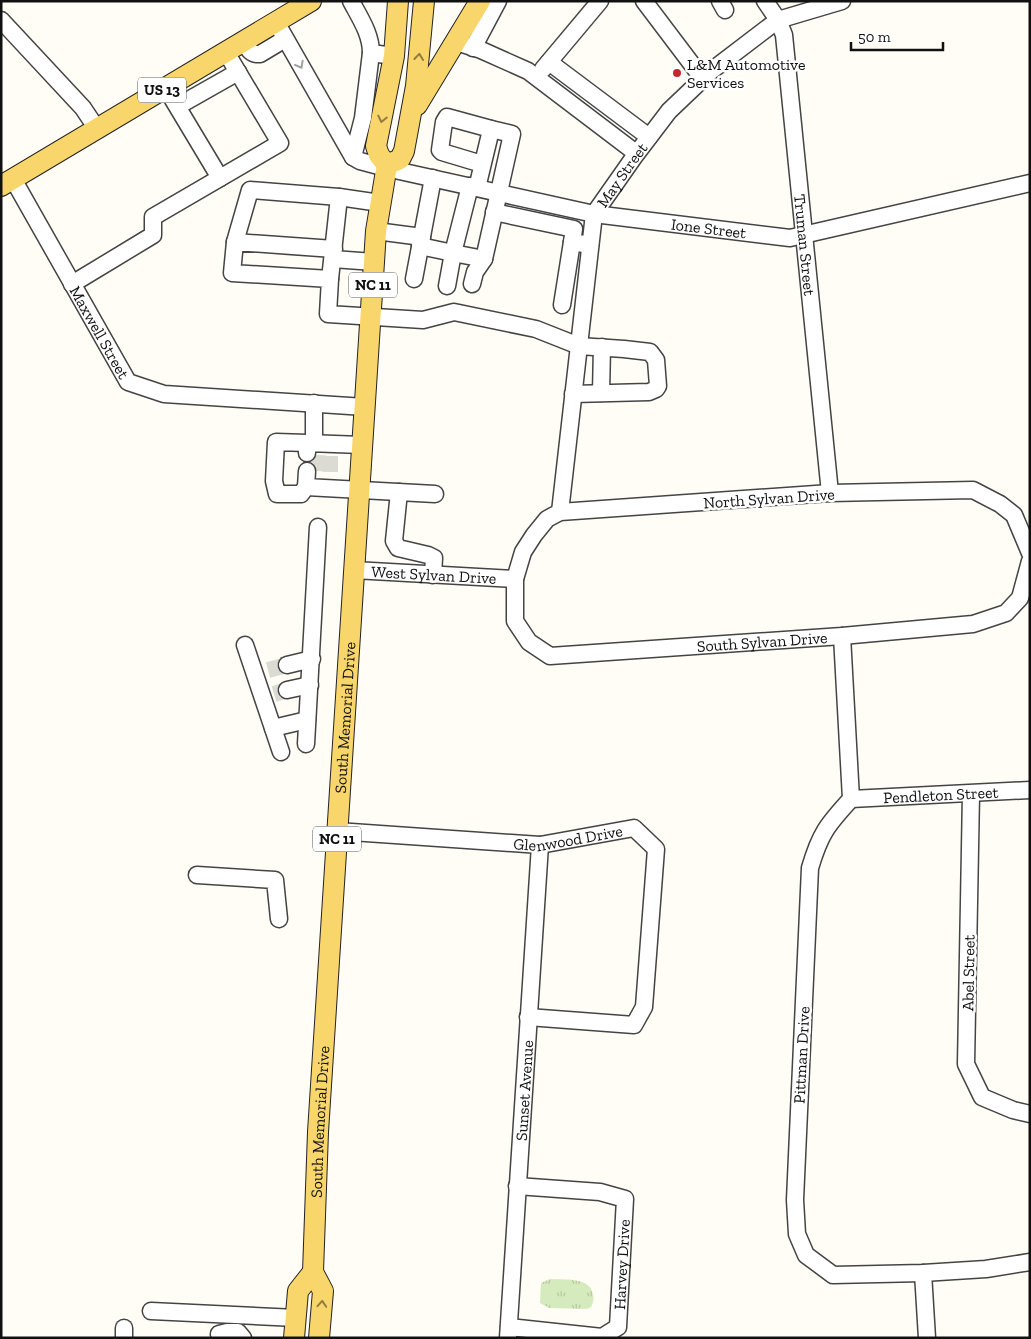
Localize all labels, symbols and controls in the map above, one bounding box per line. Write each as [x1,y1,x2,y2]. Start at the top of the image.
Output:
scale bar [851,20,944,52]
text: 50 m [858,28,891,46]
one-way arrow [413,53,424,61]
place label: L&M Automotive Services [687,55,806,92]
one-way arrow [293,59,303,68]
marker: L&M Automotive Services [671,67,683,79]
road number: US 13 [138,78,186,102]
one-way arrow [377,114,388,123]
street label: May Street [593,139,652,211]
street label: Truman Street [790,193,819,297]
street label: Ione Street [670,215,747,243]
road number: NC 11 [349,272,397,298]
street label: Maxwell Street [65,282,133,382]
street label: North Sylvan Drive [703,484,835,513]
street label: West Sylvan Drive [371,562,497,588]
street label: South Sylvan Drive [696,628,828,656]
street label: South Memorial Drive [331,641,360,794]
street label: Pendleton Street [883,783,999,807]
street label: Glenwood Drive [513,821,624,856]
road number: NC 11 [313,826,361,852]
street label: Abel Street [958,935,979,1011]
street label: Pittman Drive [789,1006,814,1104]
street label: Sunset Avenue [512,1040,537,1142]
street label: South Memorial Drive [307,1045,334,1198]
street label: Harvey Drive [610,1219,634,1310]
one-way arrow [316,1300,327,1308]

